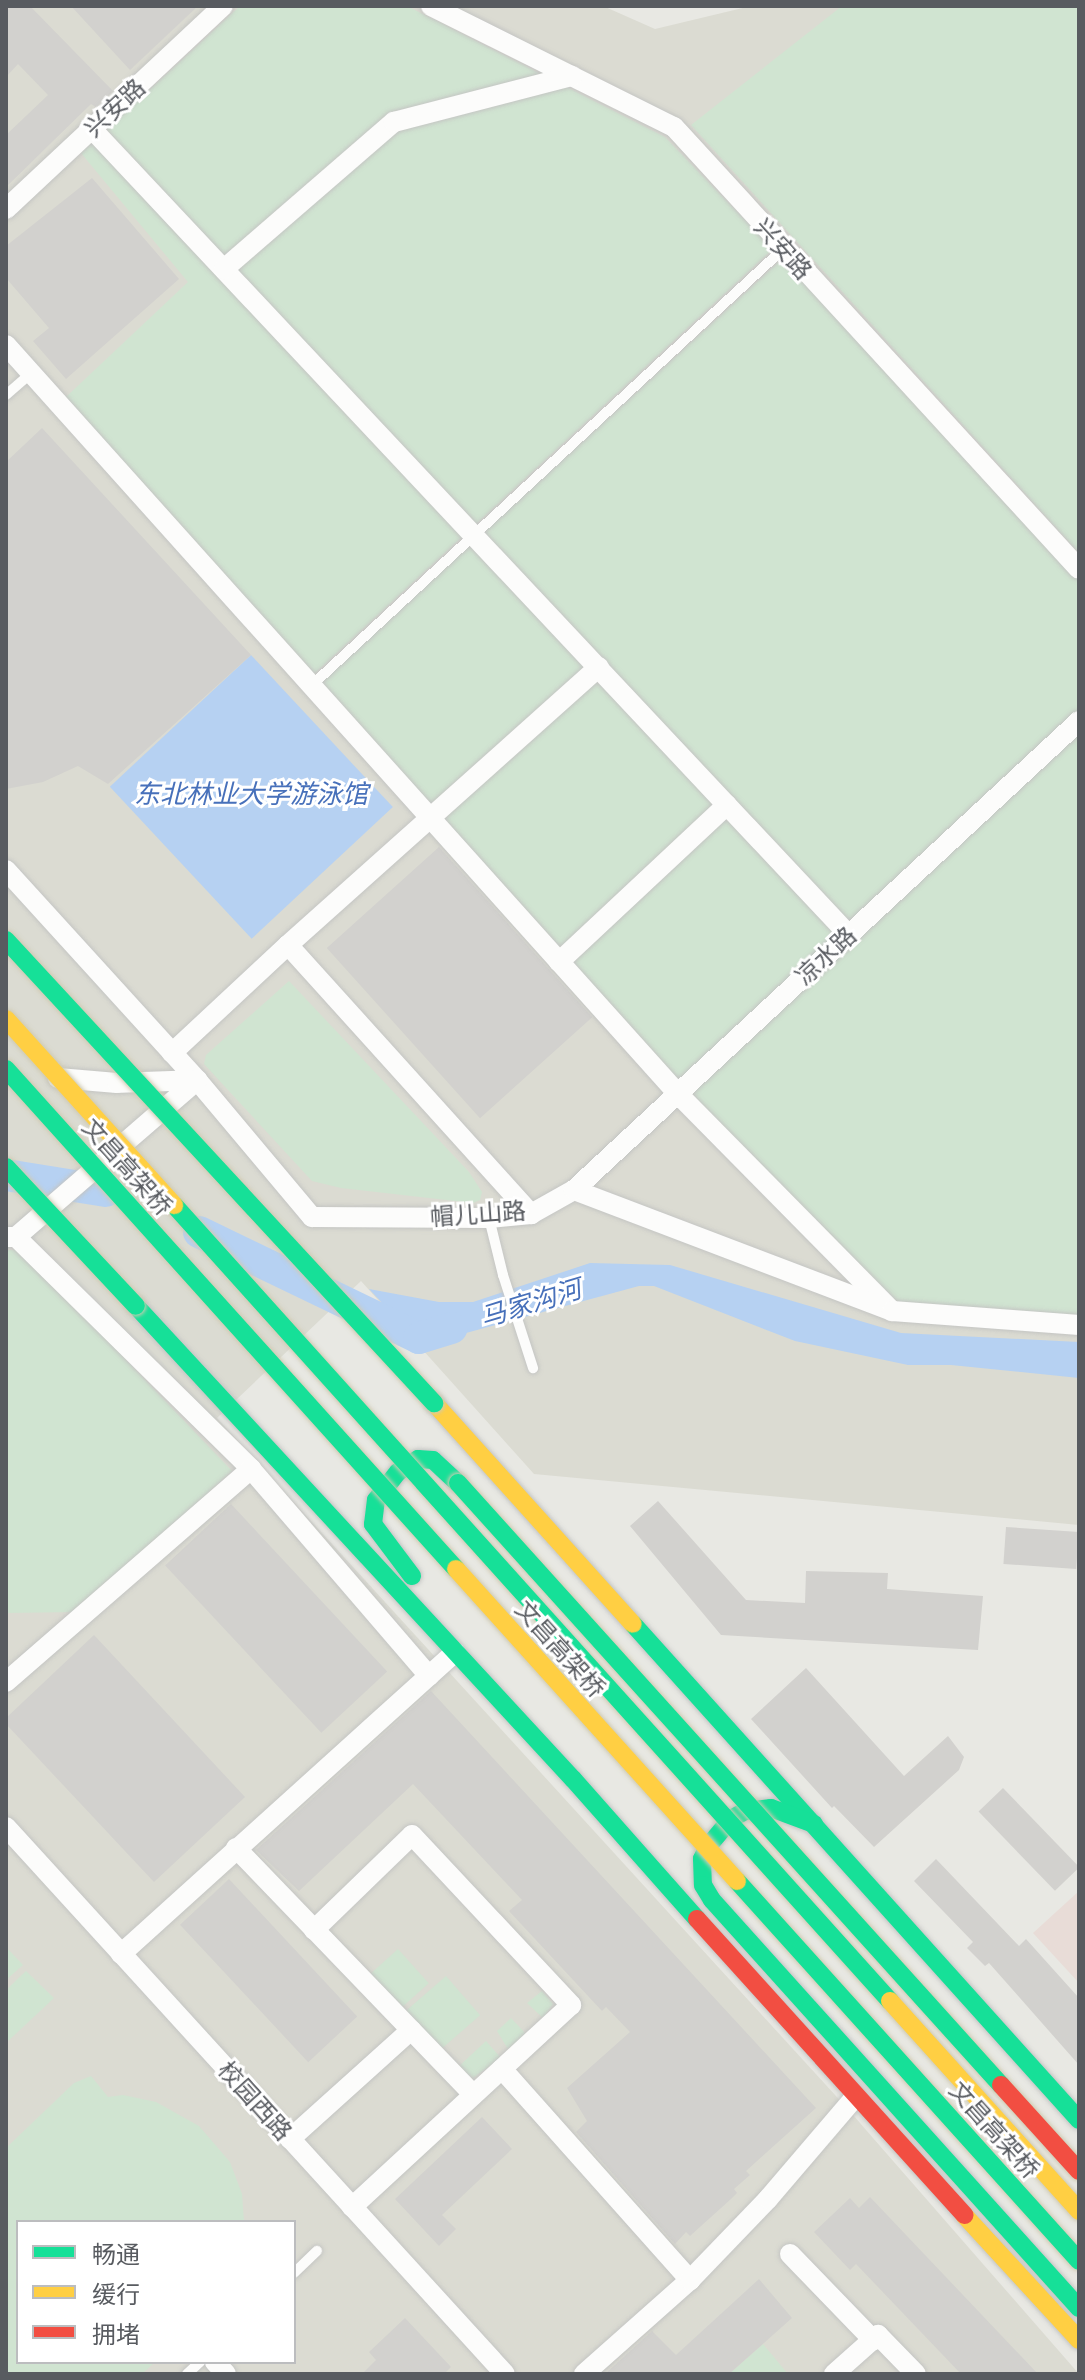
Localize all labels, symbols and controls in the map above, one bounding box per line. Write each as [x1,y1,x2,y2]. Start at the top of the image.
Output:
street label: 兴安路 [79,73,151,143]
street label: 兴安路 [748,213,818,285]
water label: 东北林业大学游泳馆 [134,779,368,811]
street label: 凉水路 [790,921,862,991]
street label: 文昌高架桥 [76,1113,178,1221]
street label: 帽儿山路 [429,1196,527,1232]
water label: 马家沟河 [477,1274,585,1334]
street label: 文昌高架桥 [509,1595,611,1703]
street label: 校园西路 [212,2056,298,2146]
street label: 文昌高架桥 [943,2076,1045,2184]
legend [16,2220,296,2364]
text: 畅通 [92,2241,140,2268]
text: 缓行 [92,2281,140,2308]
text: 拥堵 [92,2321,140,2348]

